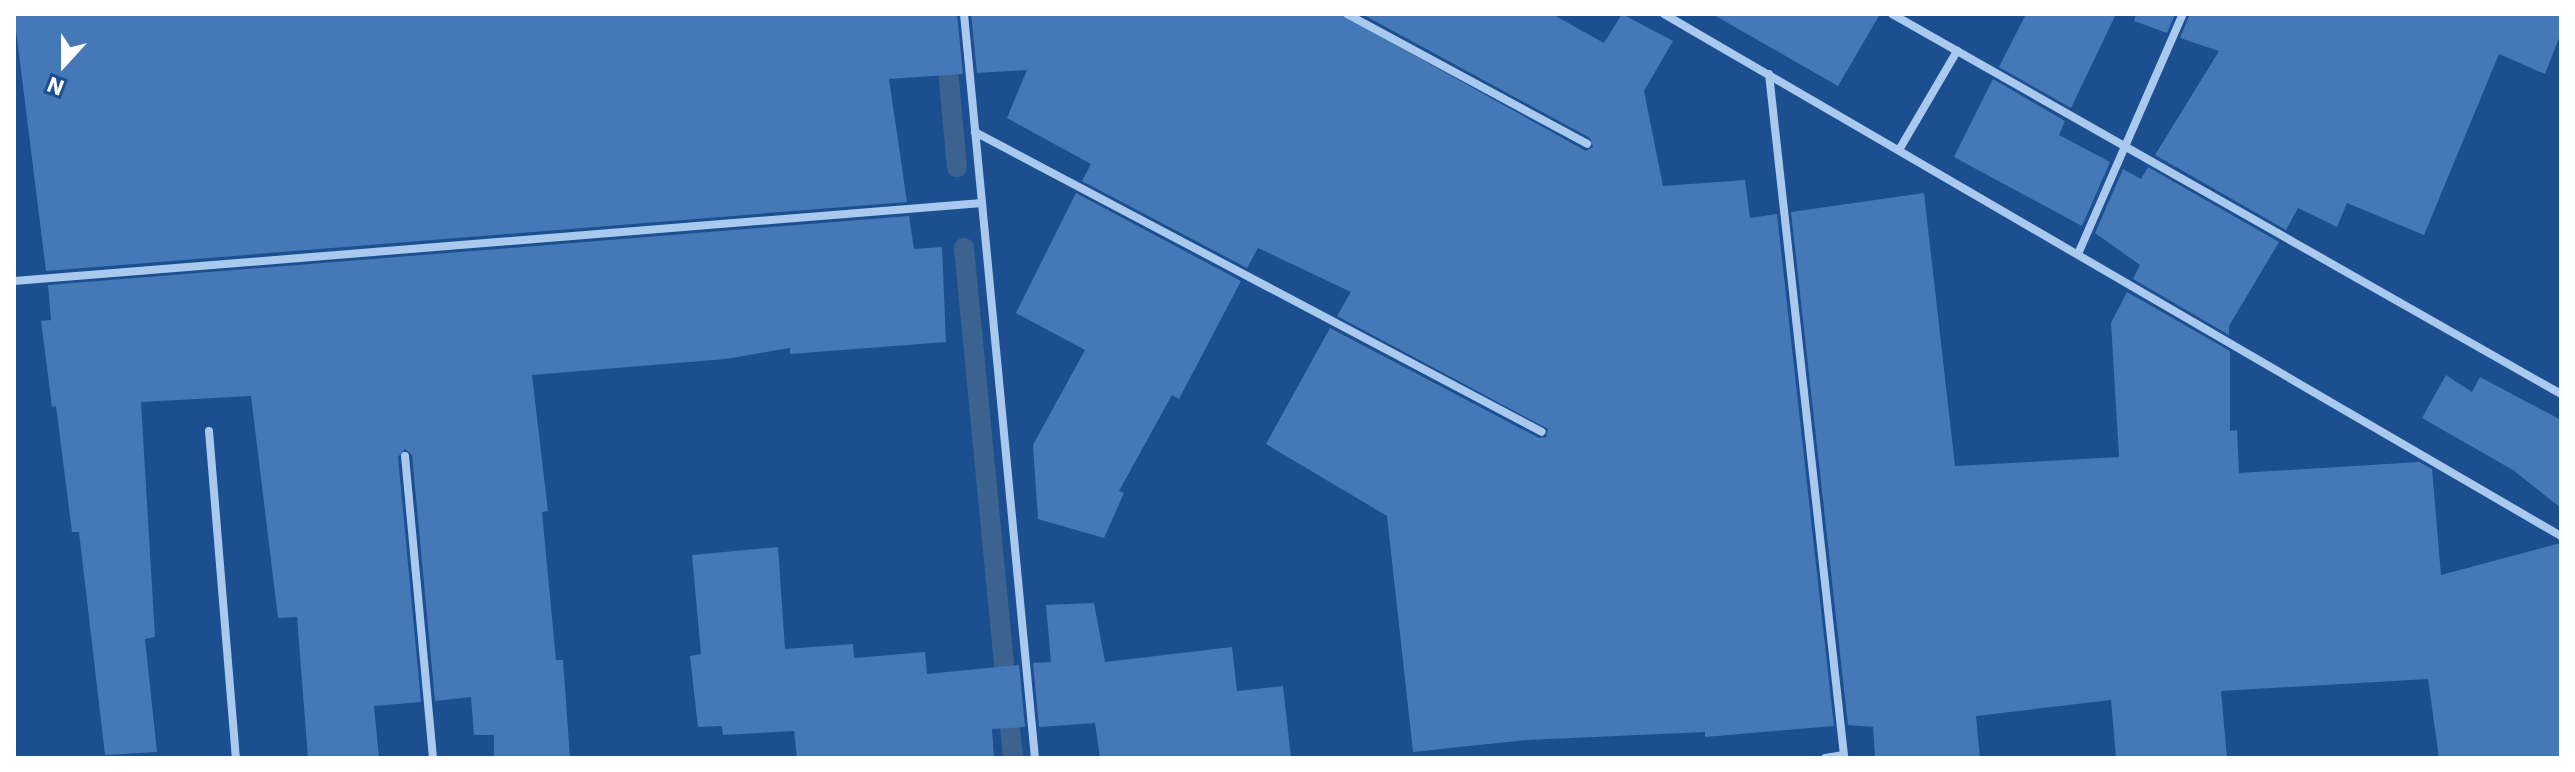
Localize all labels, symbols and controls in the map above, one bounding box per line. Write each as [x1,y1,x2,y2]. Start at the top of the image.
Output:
north arrow [24,24,104,104]
text: N [43,70,68,103]

